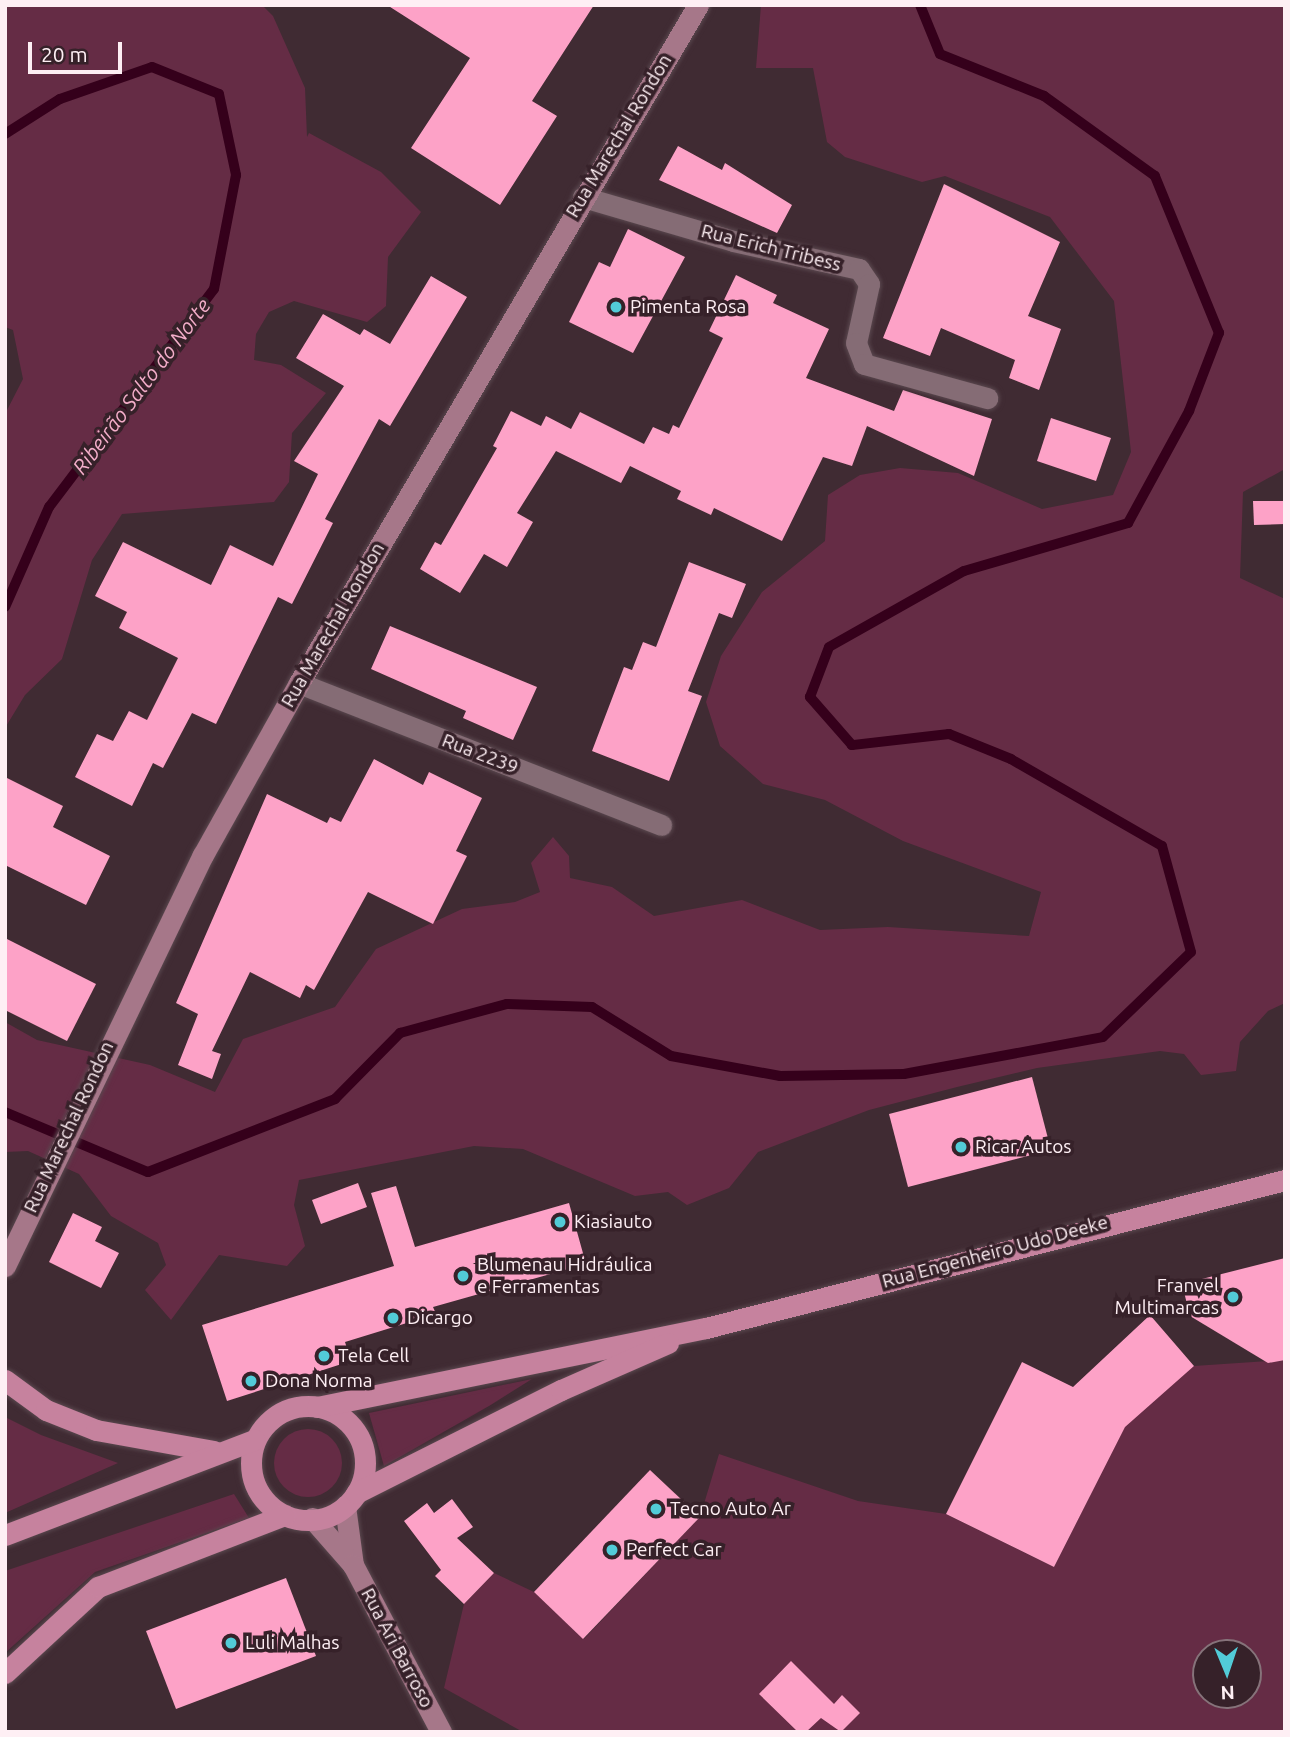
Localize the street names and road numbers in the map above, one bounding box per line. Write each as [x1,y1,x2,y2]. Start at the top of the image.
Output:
street label: Rua Marechal Rondon [561,50,677,222]
street label: Rua Erich Tribess [699,220,843,276]
street label: Rua Marechal Rondon [277,539,389,711]
street label: Rua 2239 [439,729,521,779]
street label: Rua Marechal Rondon [19,1038,119,1216]
street label: Rua Engenheiro Udo Deeke [880,1211,1110,1293]
street label: Rua Ari Barroso [356,1584,438,1712]

